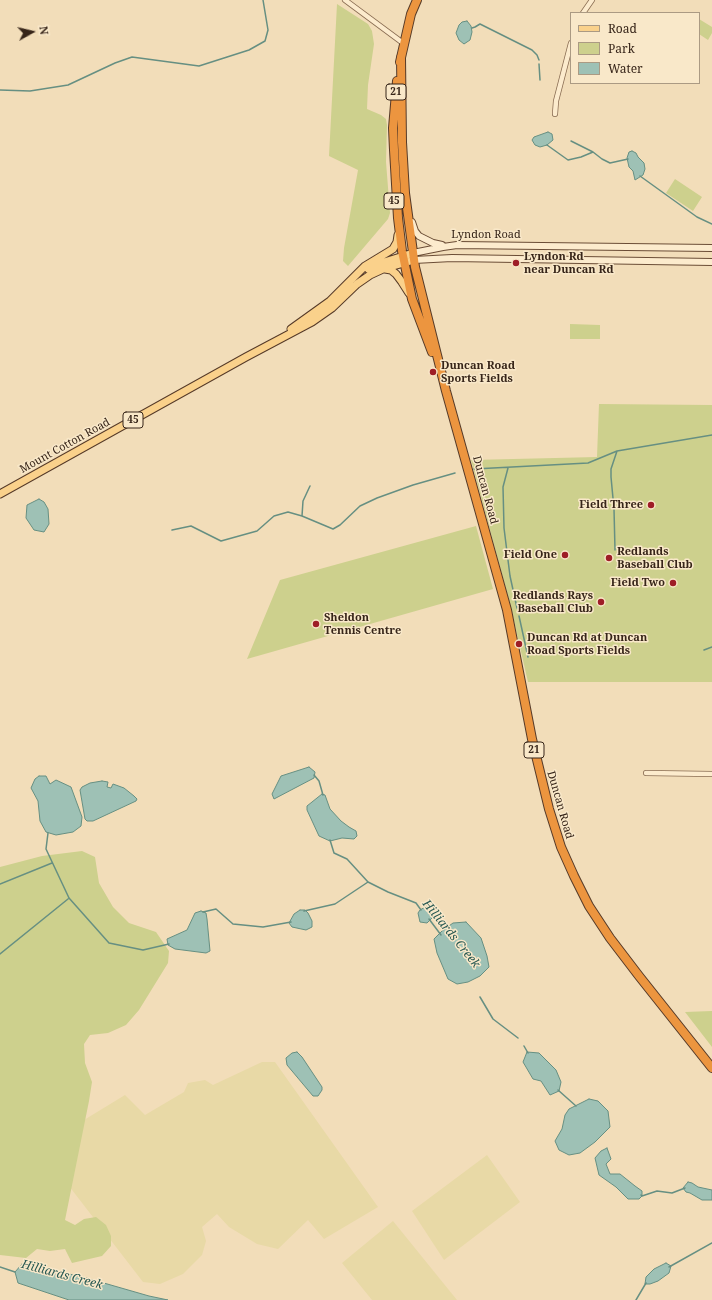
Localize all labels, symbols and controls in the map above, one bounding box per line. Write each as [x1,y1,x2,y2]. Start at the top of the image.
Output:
north arrow [12,12,52,52]
legend [570,12,700,84]
text: Road [608,20,637,37]
text: N [36,25,52,36]
text: Park [608,40,635,57]
text: Water [608,60,643,77]
road number: 21 [386,84,406,100]
road number: 45 [384,193,404,209]
street label: Lyndon Road [451,228,521,242]
place label: Lyndon Rd near Duncan Rd [524,250,614,276]
marker: Lyndon Rd near Duncan Rd [511,258,521,268]
place label: Duncan Road Sports Fields [441,359,515,385]
marker: Duncan Road Sports Fields [428,367,438,377]
road number: 45 [123,412,143,428]
street label: Mount Cotton Road [18,416,112,476]
street label: Duncan Road [470,454,500,526]
place label: Field Three [579,498,643,512]
marker: Field Three [646,500,656,510]
place label: Redlands Baseball Club [617,545,693,571]
place label: Field One [504,548,557,562]
marker: Field One [560,550,570,560]
marker: Redlands Baseball Club [604,553,614,563]
place label: Field Two [611,576,665,590]
marker: Field Two [668,578,678,588]
place label: Redlands Rays Baseball Club [513,589,593,615]
marker: Redlands Rays Baseball Club [596,597,606,607]
place label: Sheldon Tennis Centre [324,611,401,637]
marker: Sheldon Tennis Centre [311,619,321,629]
place label: Duncan Rd at Duncan Road Sports Fields [527,631,647,657]
marker: Duncan Rd at Duncan Road Sports Fields [514,639,524,649]
road number: 21 [524,742,544,758]
street label: Duncan Road [544,769,576,841]
water label: Hilliards Creek [419,897,483,971]
water label: Hilliards Creek [20,1257,104,1293]

